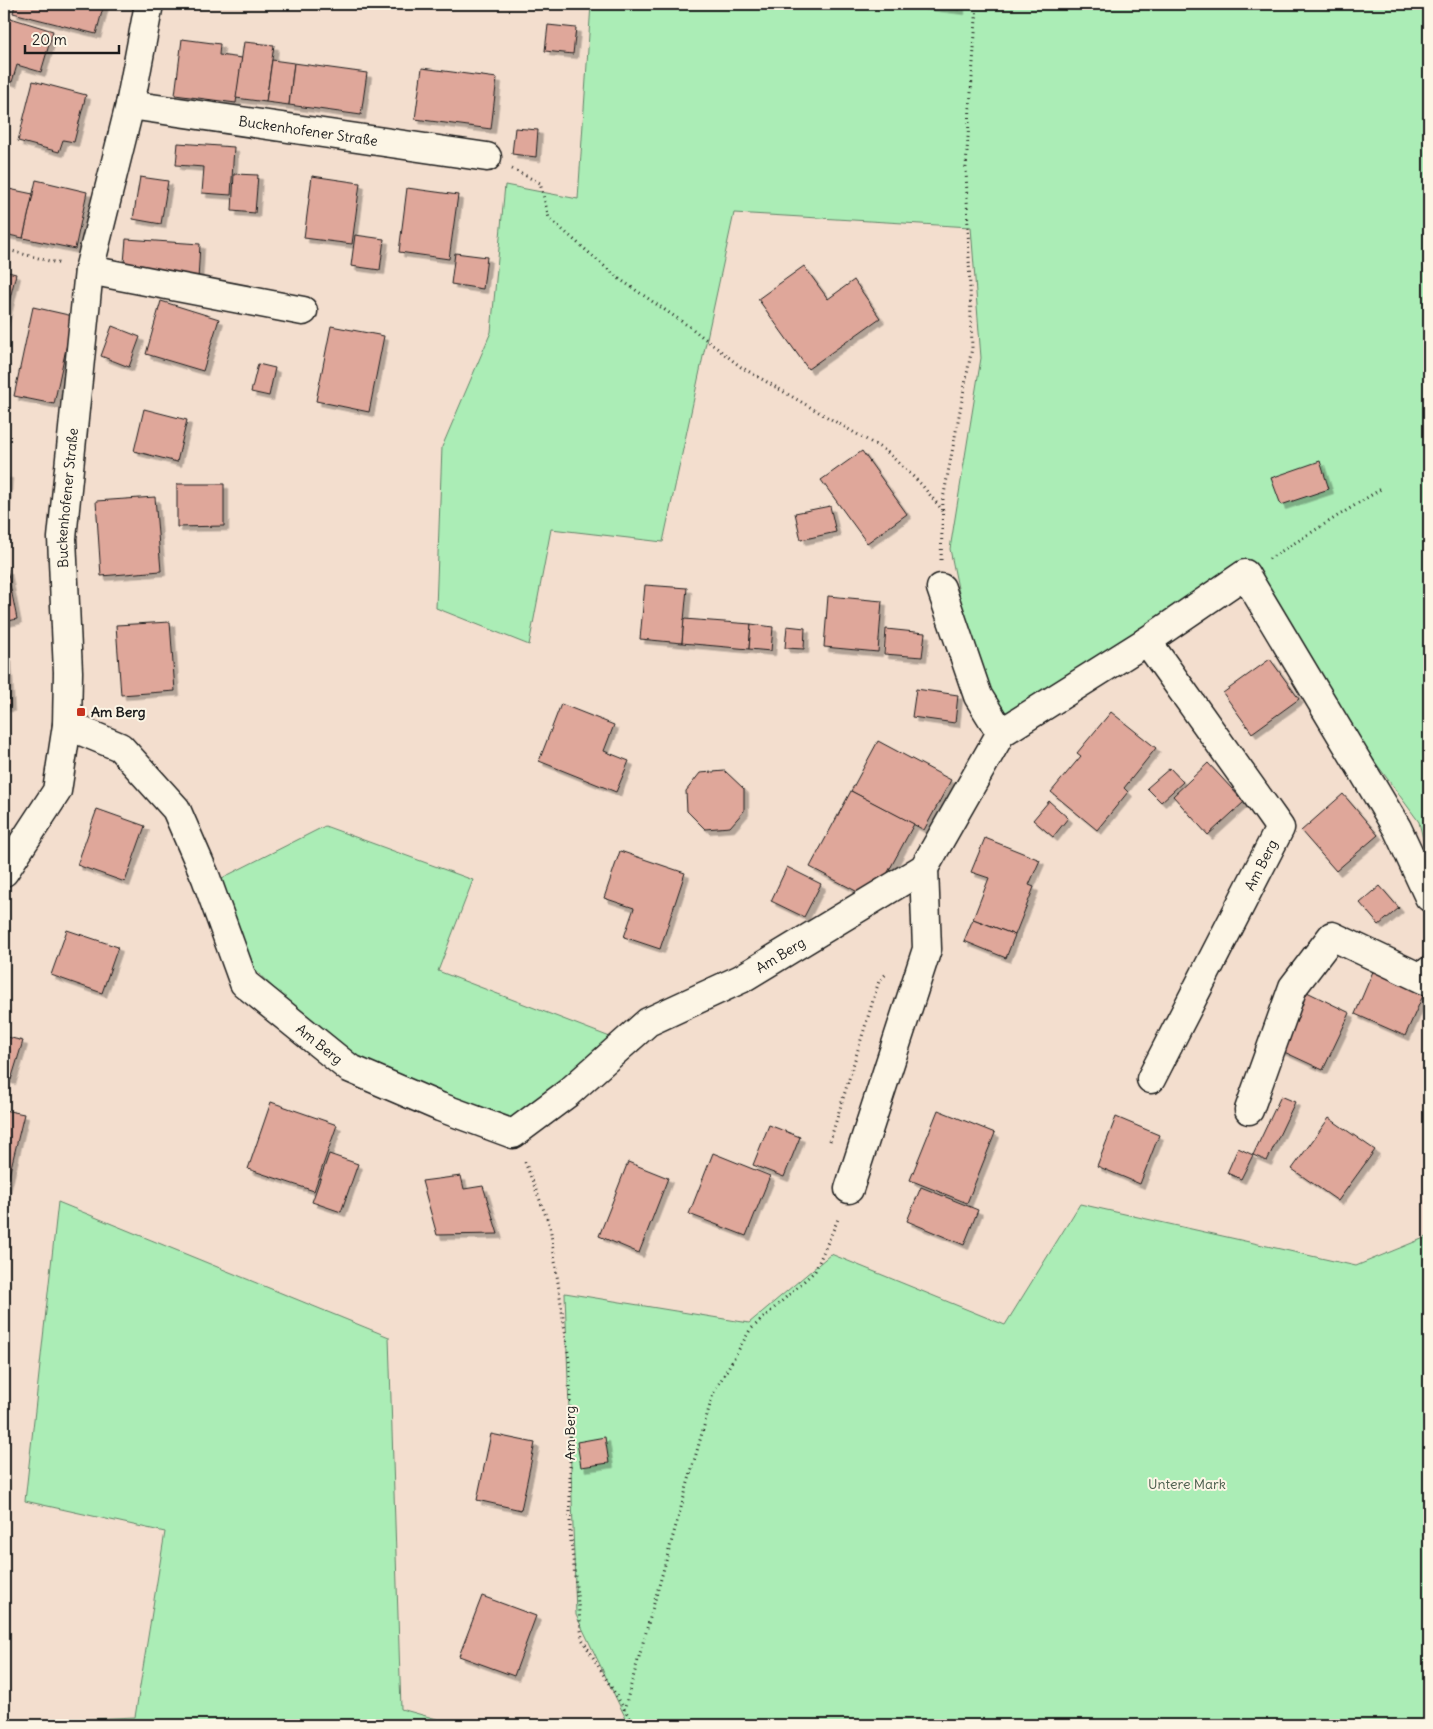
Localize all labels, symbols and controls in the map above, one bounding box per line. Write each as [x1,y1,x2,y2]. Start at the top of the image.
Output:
scale bar [25,22,119,54]
text: 20 m [32,30,67,49]
street label: Buckenhofener Straße [237,112,379,150]
street label: Buckenhofener Straße [53,427,82,568]
place label: Am Berg [91,703,146,721]
marker: Am Berg [75,706,87,718]
street label: Am Berg [1241,837,1281,893]
street label: Am Berg [752,933,809,977]
street label: Am Berg [293,1020,346,1068]
street label: Am Berg [561,1406,579,1460]
park label: Untere Mark [1148,1475,1226,1493]

